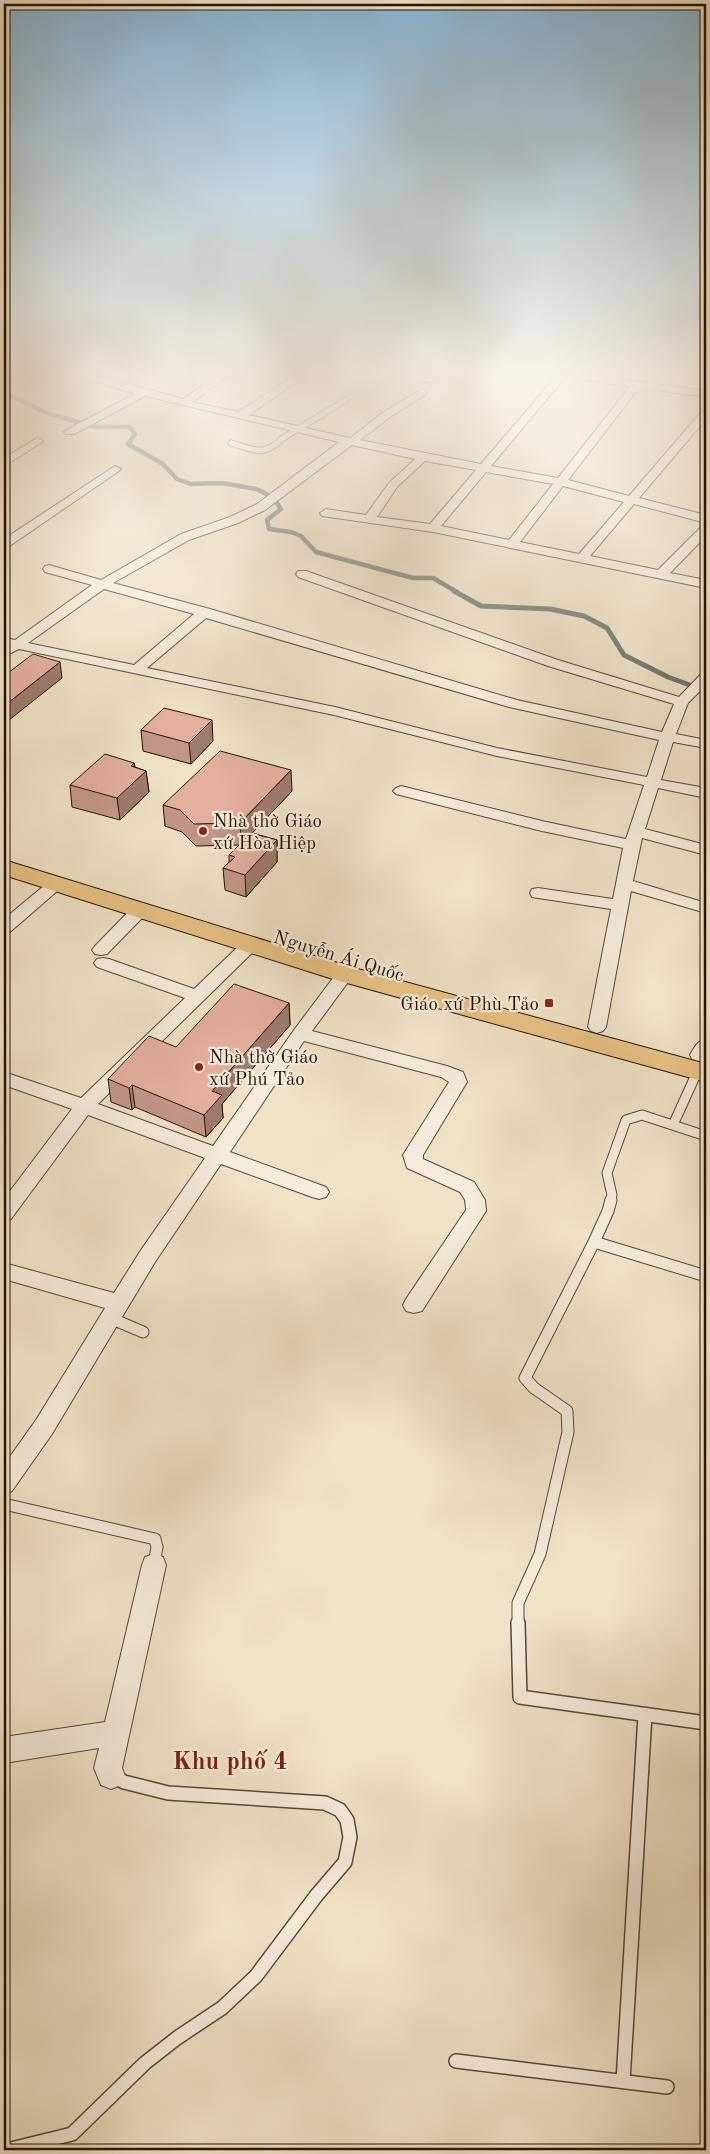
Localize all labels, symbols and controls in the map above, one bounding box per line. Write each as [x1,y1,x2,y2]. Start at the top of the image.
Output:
place label: Nhà thờ Giáo xứ Hòa Hiệp [213,813,322,854]
marker: Nhà thờ Giáo xứ Hòa Hiệp [197,825,209,837]
street label: Nguyễn Ái Quốc [271,925,407,986]
place label: Giáo xứ Phù Tảo [400,996,539,1015]
marker: Giáo xứ Phù Tảo [543,997,555,1009]
place label: Nhà thờ Giáo xứ Phú Tảo [209,1049,318,1090]
marker: Nhà thờ Giáo xứ Phú Tảo [193,1061,205,1073]
district label: Khu phố 4 [172,1749,288,1775]

